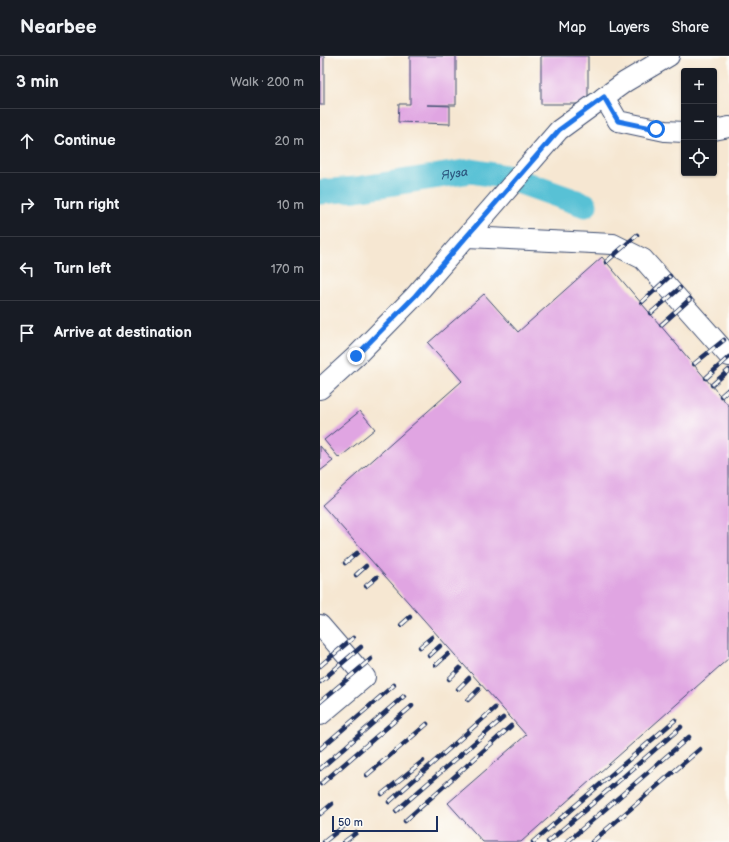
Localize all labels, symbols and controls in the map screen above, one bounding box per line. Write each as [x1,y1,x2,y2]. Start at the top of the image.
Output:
text: Nearbee [20,16,97,39]
text: Map [558,19,586,36]
text: Layers [608,19,650,36]
text: Share [672,19,709,36]
map controls [681,68,717,176]
button: + [681,68,717,104]
text: 3 min [16,72,59,92]
text: Walk · 200 m [231,74,304,90]
button: − [681,104,717,140]
route start [647,120,665,138]
icon: ahead [16,130,38,152]
text: Continue [54,131,116,150]
text: 20 m [274,133,304,149]
button: locate [681,140,717,176]
water label: Яуза [439,165,469,184]
icon: right [16,194,38,216]
text: Turn right [54,195,119,214]
text: 10 m [277,197,304,213]
icon: left [16,258,38,280]
text: Turn left [54,259,111,278]
text: 170 m [271,261,304,277]
icon: arrive [16,322,38,344]
text: Arrive at destination [54,323,192,342]
route end [347,347,365,365]
scale bar [332,814,438,833]
text: 50 m [338,816,363,829]

